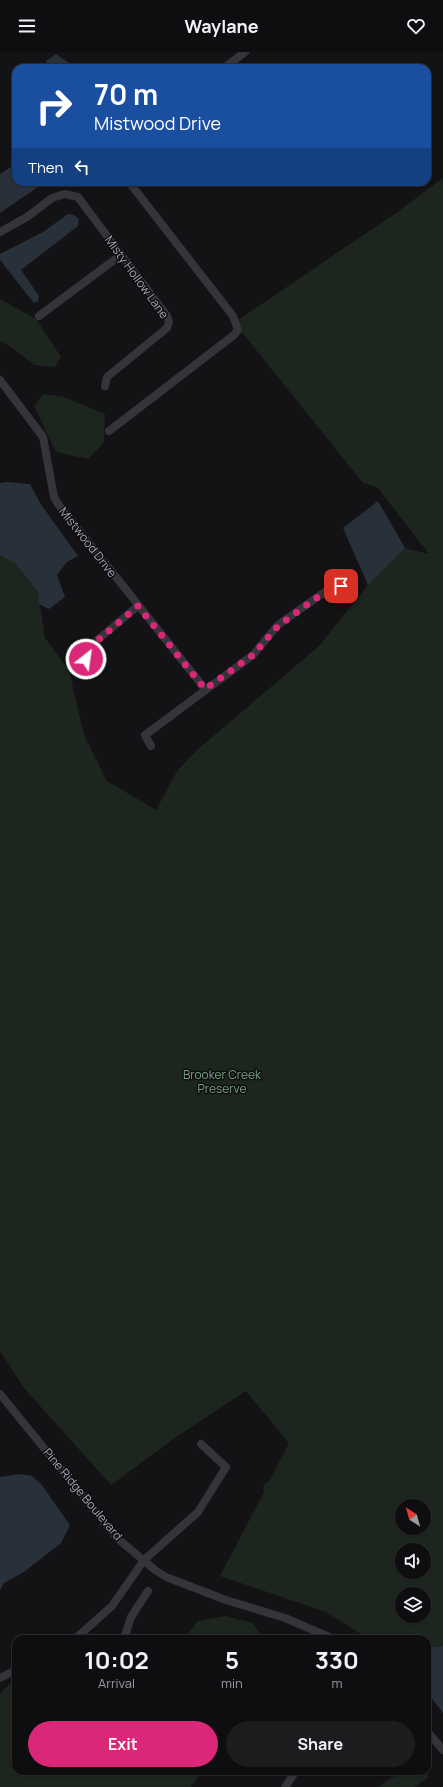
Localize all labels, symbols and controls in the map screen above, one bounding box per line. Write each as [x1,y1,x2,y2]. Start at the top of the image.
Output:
text: Waylane [184,14,259,38]
icon: menu [16,15,38,37]
icon: heart [405,15,427,37]
text: 70 m [94,75,158,113]
icon: right [28,80,80,132]
text: Mistwood Drive [94,111,221,135]
icon: left [71,156,93,178]
text: Then [28,157,63,178]
street label: Misty Hollow Lane [101,232,173,322]
street label: Mistwood Drive [55,503,121,581]
pin [324,569,358,603]
icon: arrive [330,575,352,597]
position arrow [65,638,107,680]
park label: Brooker Creek Preserve [183,1066,262,1097]
street label: Pine Ridge Boulevard [39,1444,127,1544]
north arrow [395,1499,431,1535]
map controls [395,1499,431,1623]
button: sound [395,1543,431,1579]
button: layers [395,1587,431,1623]
text: 10:02 [84,1643,149,1676]
text: 5 [225,1643,239,1676]
text: 330 [315,1643,359,1676]
text: Arrival [98,1674,135,1692]
text: min [221,1674,243,1692]
text: m [331,1674,342,1692]
button: Exit [28,1721,218,1767]
button: Share [226,1721,415,1767]

